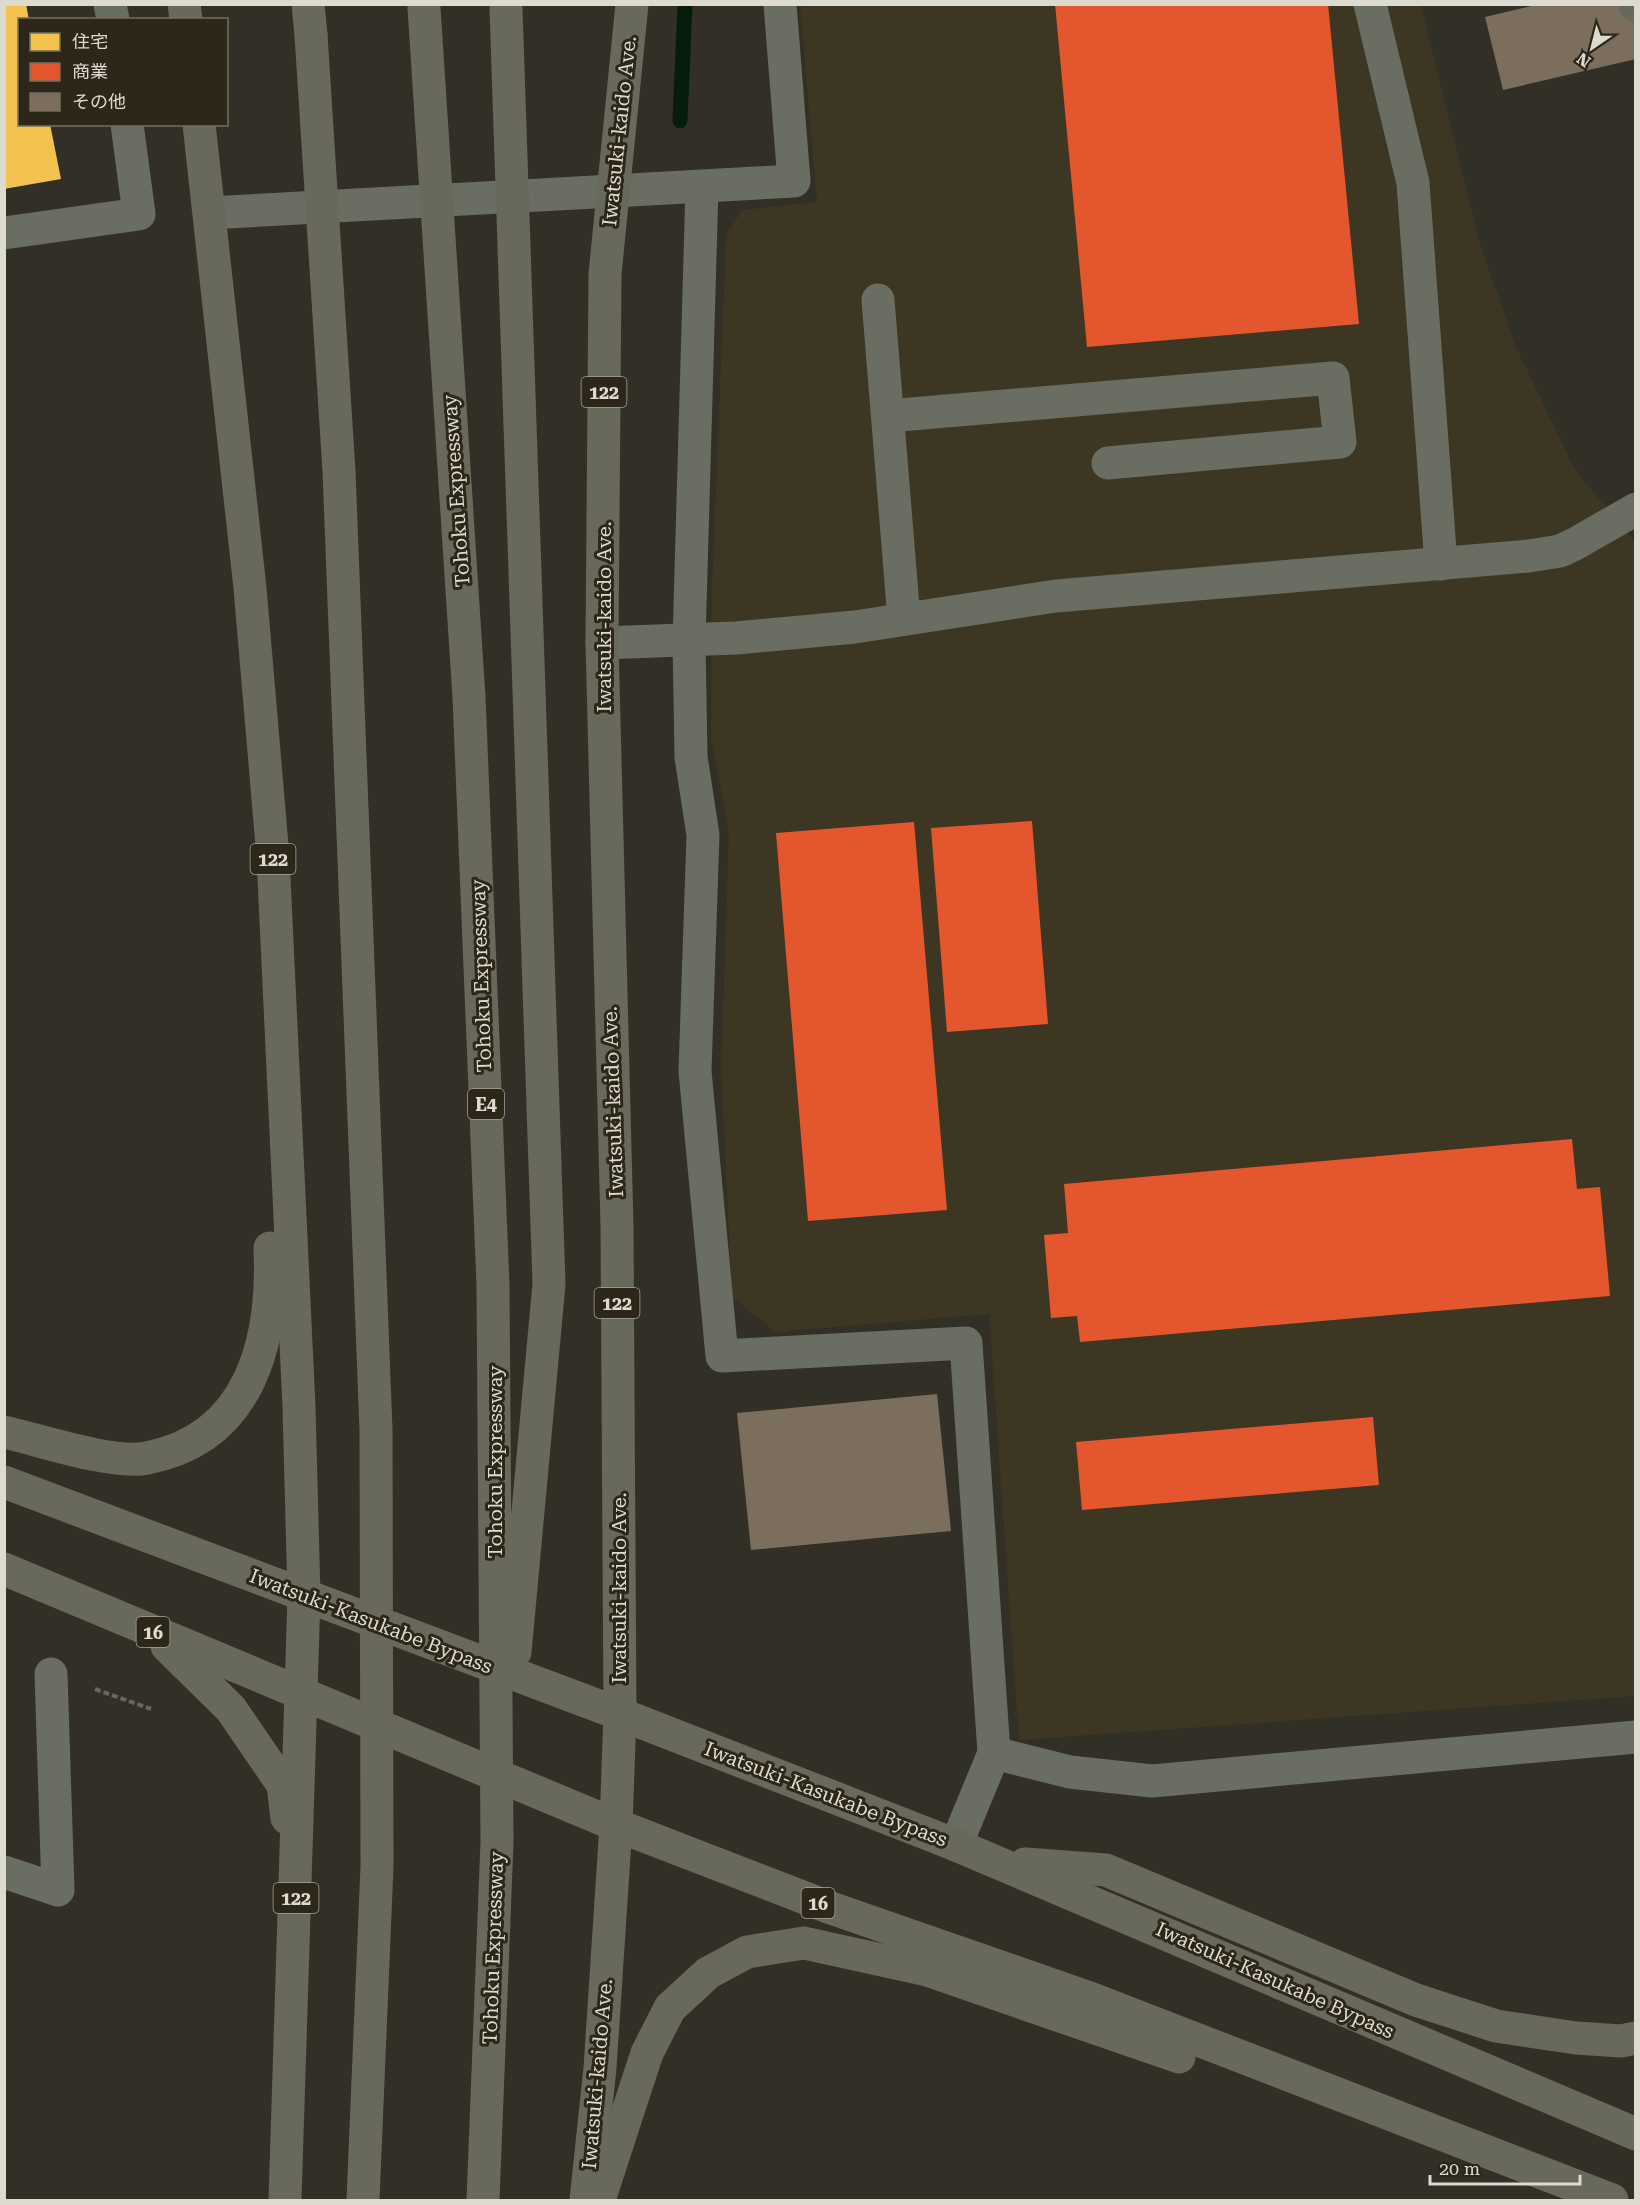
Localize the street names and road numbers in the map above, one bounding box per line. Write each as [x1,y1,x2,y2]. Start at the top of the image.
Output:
street label: Iwatsuki-kaido Ave. [597,35,641,227]
road number: 122 [582,377,626,407]
street label: Tohoku Expressway [437,394,475,588]
street label: Iwatsuki-kaido Ave. [592,521,616,713]
road number: 122 [250,844,296,874]
street label: Tohoku Expressway [466,879,496,1073]
street label: Iwatsuki-kaido Ave. [598,1006,628,1198]
road number: E4 [468,1089,504,1119]
road number: 122 [594,1288,640,1318]
street label: Tohoku Expressway [483,1365,507,1559]
street label: Iwatsuki-kaido Ave. [607,1492,631,1684]
street label: Iwatsuki-Kasukabe Bypass [246,1564,496,1678]
road number: 16 [136,1617,170,1647]
street label: Iwatsuki-Kasukabe Bypass [701,1737,951,1851]
street label: Tohoku Expressway [478,1851,508,2045]
road number: 122 [274,1883,318,1913]
road number: 16 [802,1888,834,1918]
street label: Iwatsuki-Kasukabe Bypass [1152,1917,1398,2043]
street label: Iwatsuki-kaido Ave. [577,1978,617,2170]

